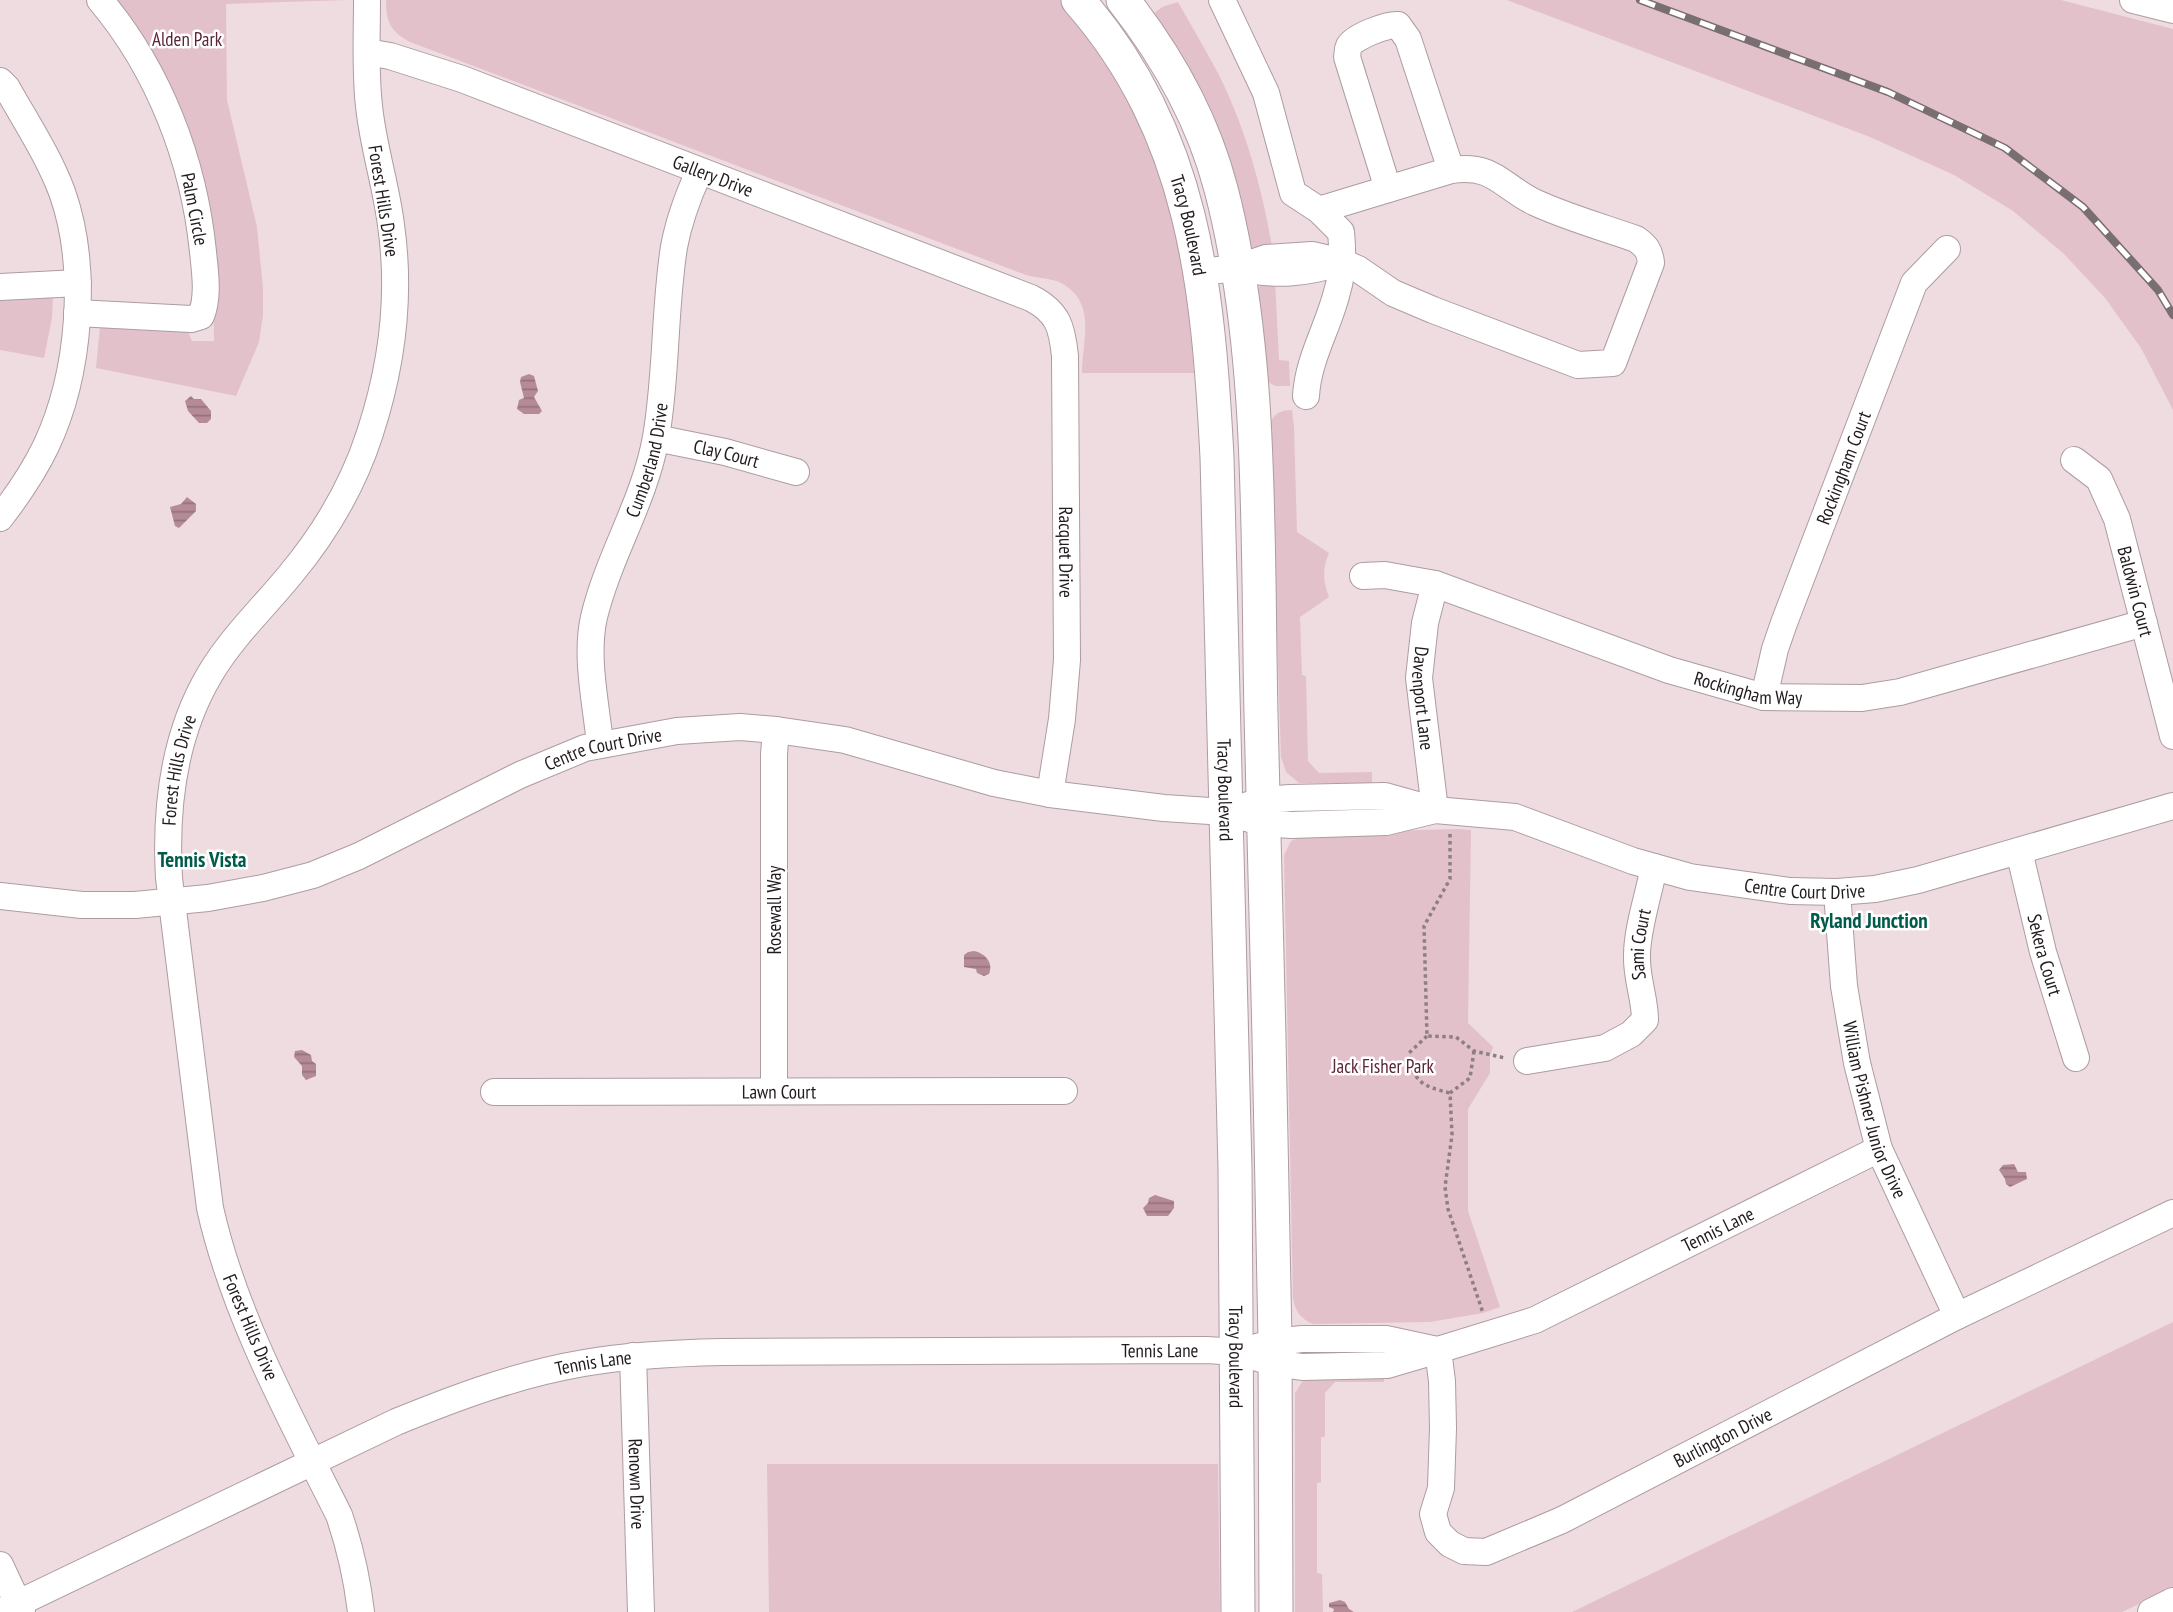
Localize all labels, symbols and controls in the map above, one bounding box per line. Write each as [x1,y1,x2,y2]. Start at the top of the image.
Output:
park label: Alden Park [152,27,223,51]
street label: Forest Hills Drive [363,143,405,259]
street label: Gallery Drive [670,149,757,202]
street label: Palm Circle [176,171,214,248]
street label: Tracy Boulevard [1165,172,1212,277]
street label: Cumberland Drive [620,401,673,521]
street label: Rockingham Court [1811,407,1876,528]
street label: Clay Court [691,434,763,473]
street label: Racquet Drive [1054,506,1079,598]
street label: Baldwin Court [2112,544,2159,640]
street label: Davenport Lane [1407,645,1440,751]
street label: Rockingham Way [1691,666,1803,709]
street label: Forest Hills Drive [156,711,201,826]
street label: Centre Court Drive [540,722,664,776]
street label: Tracy Boulevard [1212,738,1239,842]
district label: Tennis Vista [158,846,247,873]
street label: Rosewall Way [762,865,786,954]
street label: Centre Court Drive [1743,873,1866,904]
street label: Sami Court [1625,905,1656,982]
district label: Ryland Junction [1810,907,1928,934]
street label: Sekera Court [2022,912,2068,999]
street label: William Pishner Junior Drive [1838,1019,1912,1202]
park label: Jack Fisher Park [1331,1054,1435,1078]
street label: Lawn Court [742,1079,817,1104]
street label: Tennis Lane [1678,1201,1758,1257]
street label: Forest Hills Drive [218,1270,284,1384]
street label: Tracy Boulevard [1224,1305,1249,1408]
street label: Tennis Lane [1121,1338,1199,1362]
street label: Tennis Lane [553,1345,633,1380]
street label: Burlington Drive [1669,1402,1776,1472]
street label: Renown Drive [624,1438,650,1530]

